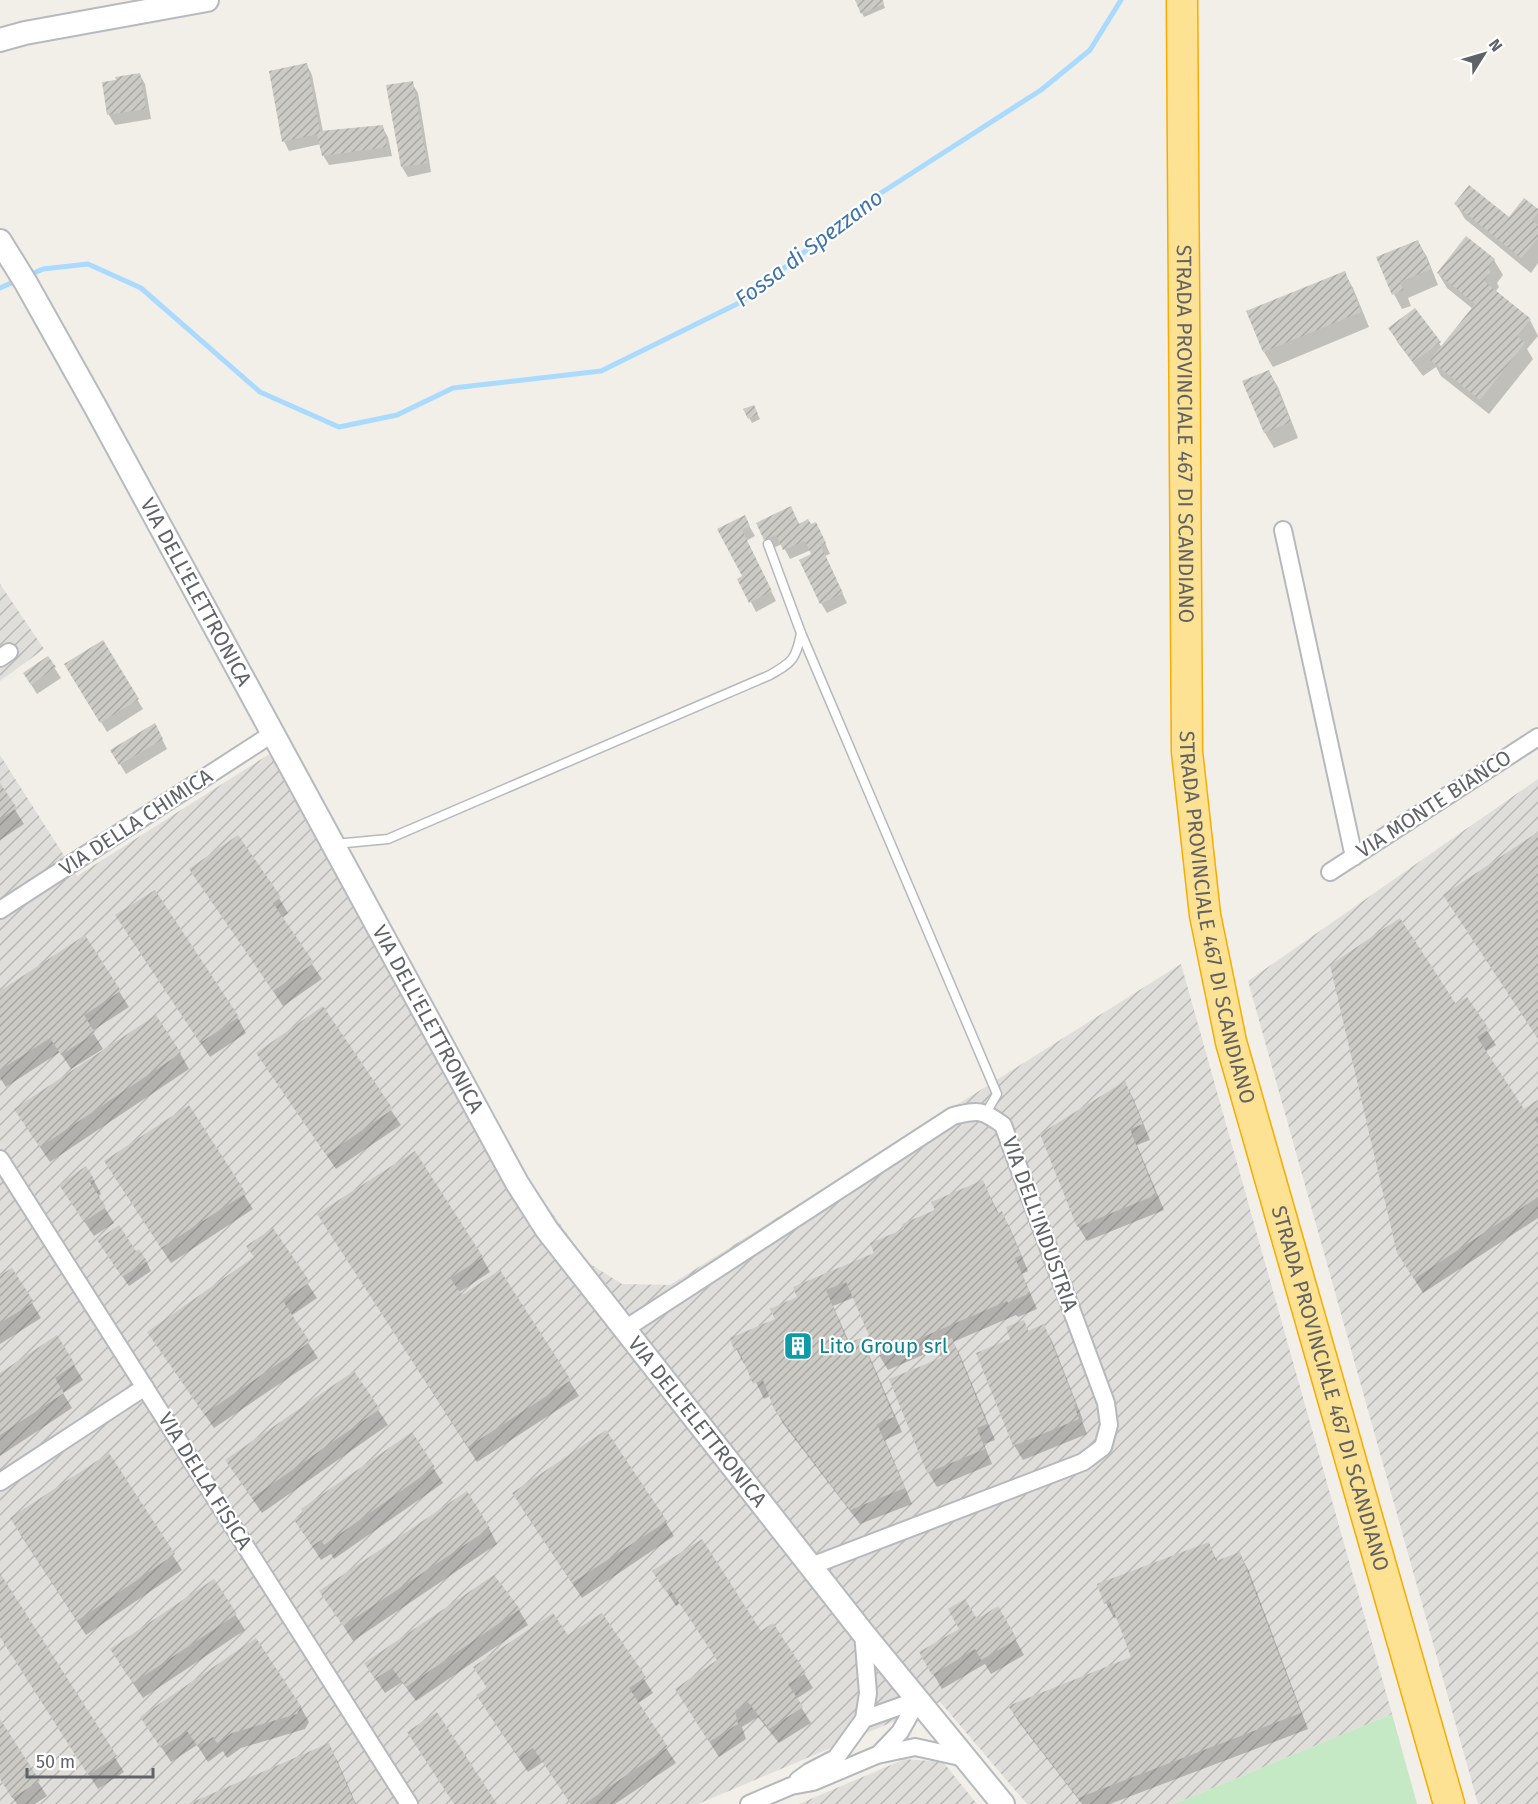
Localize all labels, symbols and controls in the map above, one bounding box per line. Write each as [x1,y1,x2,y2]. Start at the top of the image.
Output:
north arrow [1454,24,1514,84]
text: N [1485,35,1506,55]
water label: Fossa di Spezzano [730,184,888,312]
street label: STRADA PROVINCIALE 467 DI SCANDIANO [1171,245,1199,623]
street label: VIA DELL'ELETTRONICA [134,494,257,690]
street label: STRADA PROVINCIALE 467 DI SCANDIANO [1174,731,1261,1107]
street label: VIA MONTE BIANCO [1352,744,1516,864]
street label: VIA DELLA CHIMICA [55,763,217,881]
street label: VIA DELL'ELETTRONICA [366,921,489,1117]
street label: VIA DELL'INDUSTRIA [996,1133,1084,1315]
street label: STRADA PROVINCIALE 467 DI SCANDIANO [1266,1203,1395,1574]
building icon: Lito Group srl [782,1330,814,1362]
street label: VIA DELL'ELETTRONICA [622,1331,772,1512]
place label: Lito Group srl [819,1333,948,1359]
street label: VIA DELLA FISICA [152,1408,258,1554]
scale bar [27,1741,153,1779]
text: 50 m [36,1751,75,1773]

